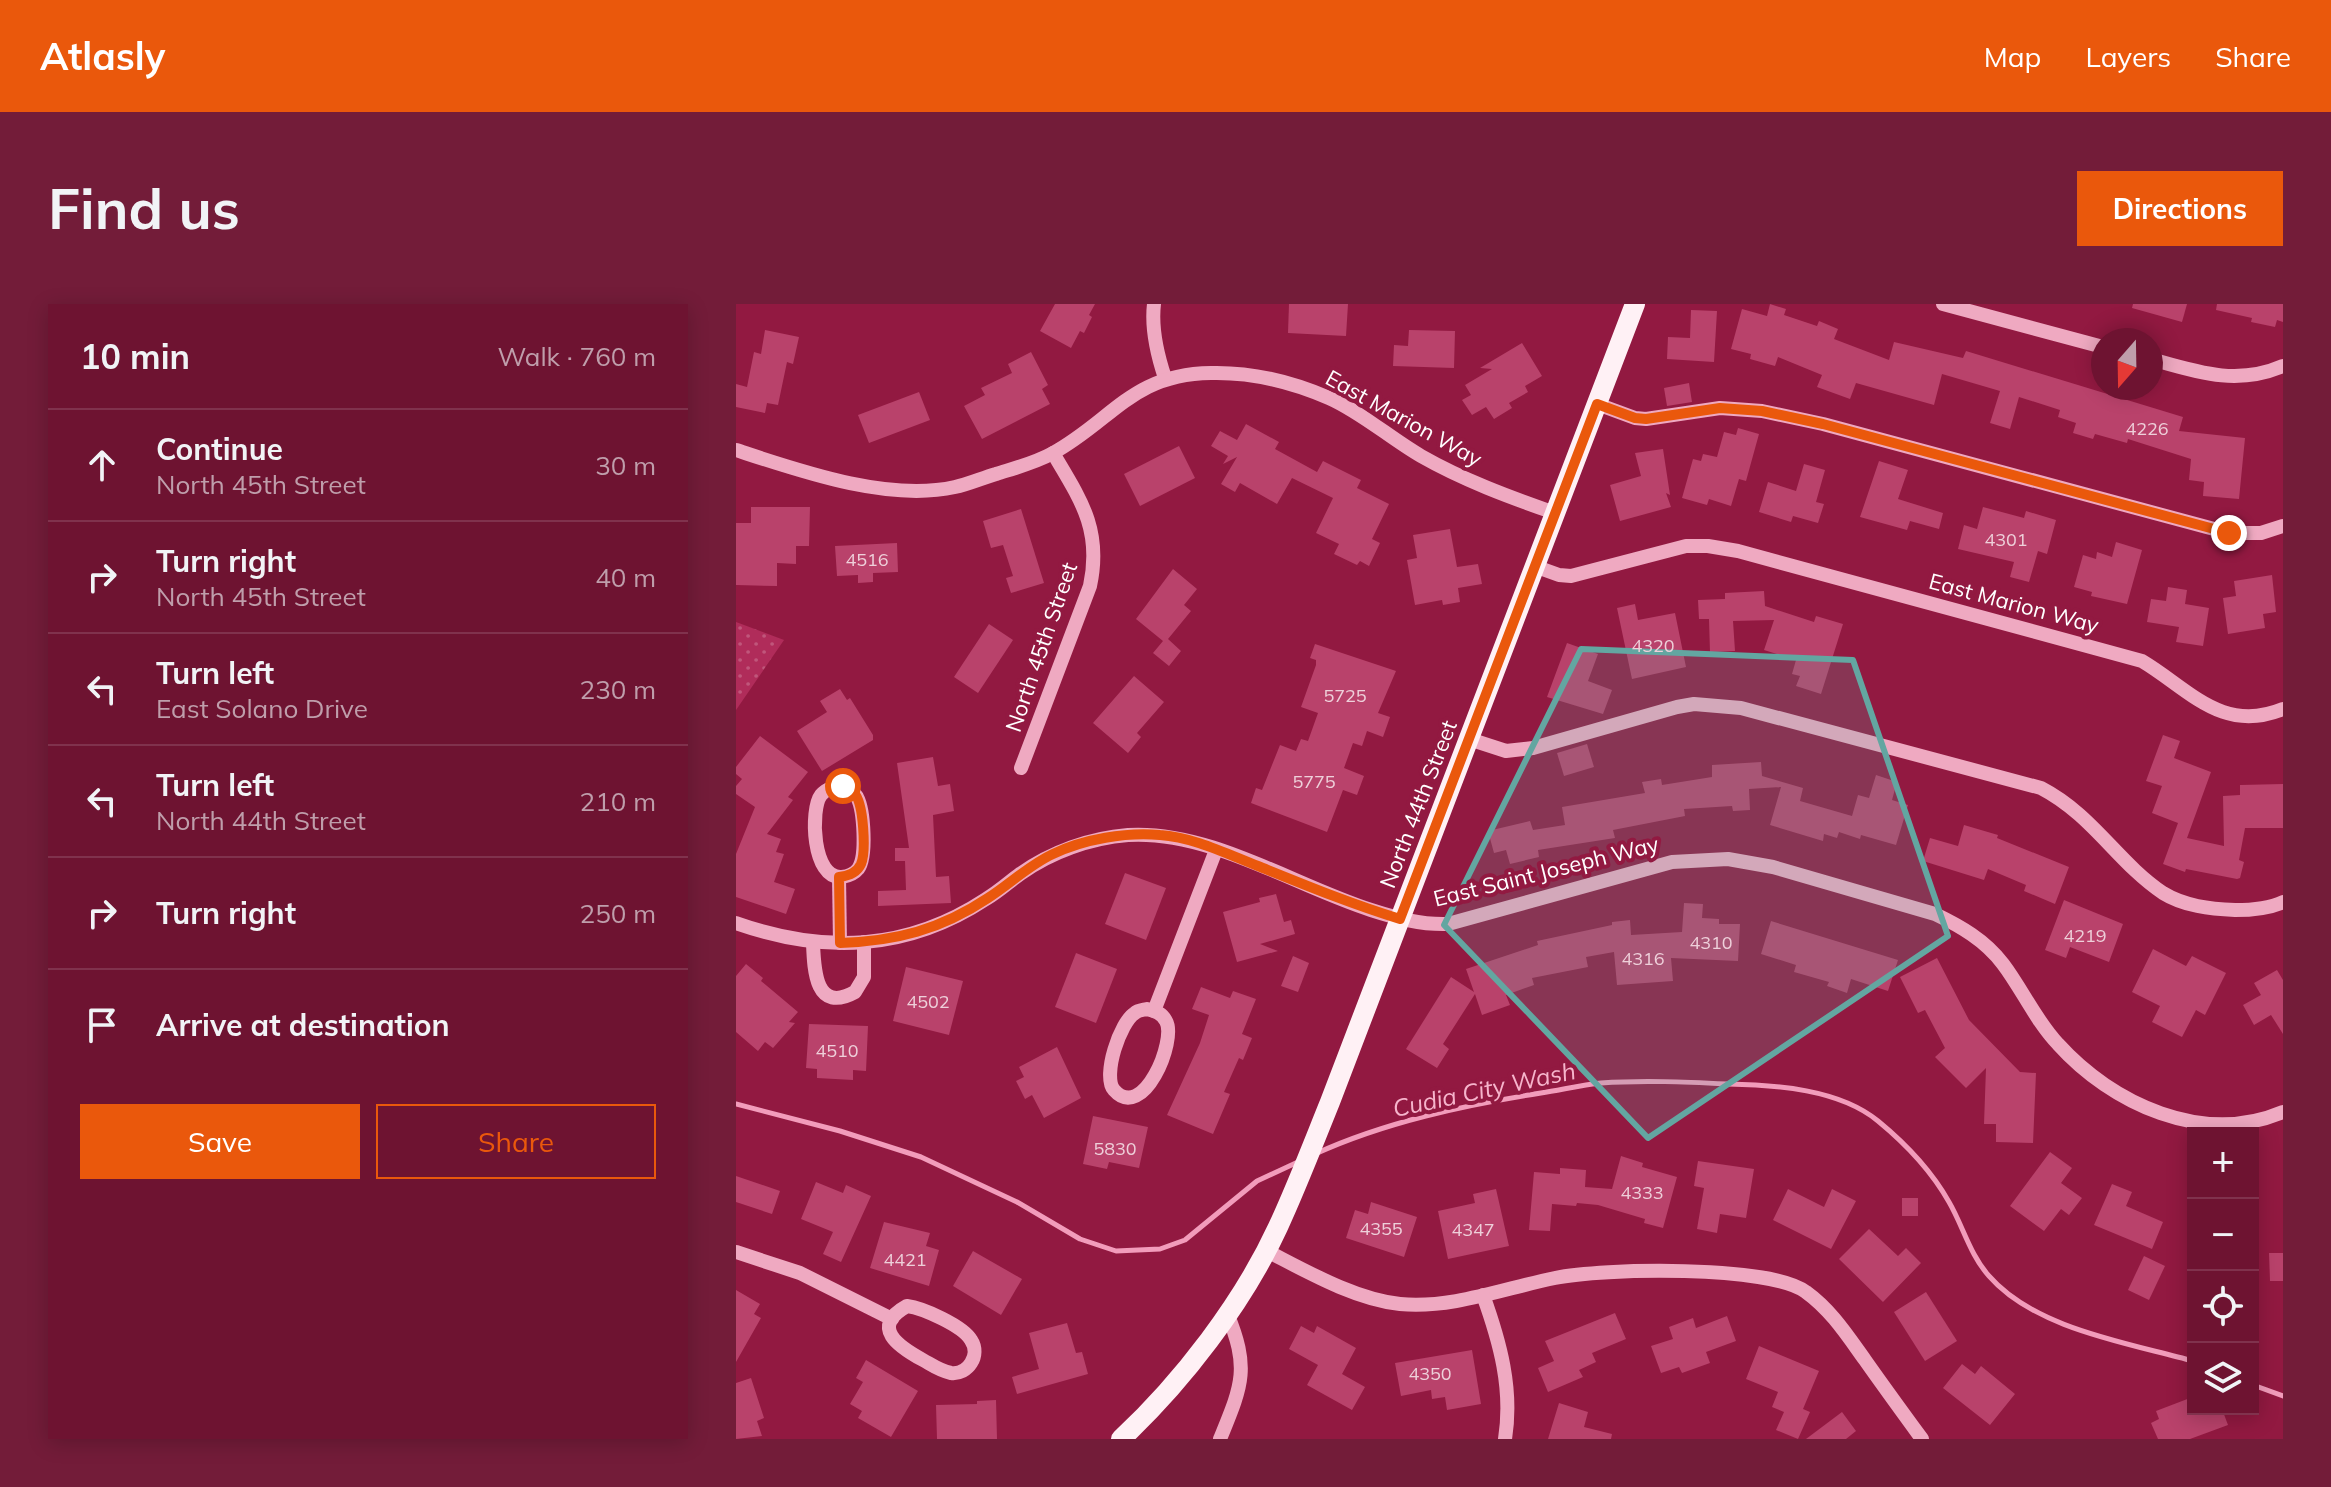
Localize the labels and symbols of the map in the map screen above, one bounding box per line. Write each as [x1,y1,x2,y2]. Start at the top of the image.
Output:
north arrow [2091,328,2163,400]
street label: East Marion Way [1321,363,1487,473]
house number: 4226 [2125,417,2169,440]
route end [2211,515,2247,551]
house number: 4301 [1984,528,2028,551]
house number: 4516 [845,548,889,571]
street label: North 45th Street [999,558,1083,735]
street label: East Marion Way [1926,567,2102,639]
house number: 4320 [1631,634,1675,657]
house number: 5725 [1323,684,1367,707]
street label: North 44th Street [1373,716,1463,892]
route start [825,768,861,804]
house number: 5775 [1292,770,1336,793]
street label: East Saint Joseph Way [1430,829,1662,913]
house number: 4219 [2063,924,2107,947]
house number: 4310 [1689,931,1733,954]
house number: 4316 [1621,947,1665,970]
house number: 4502 [906,990,950,1013]
house number: 4510 [815,1039,859,1062]
water label: Cudia City Wash [1390,1055,1578,1123]
house number: 5830 [1093,1137,1137,1160]
house number: 4333 [1620,1181,1664,1204]
house number: 4355 [1359,1217,1403,1240]
house number: 4347 [1451,1218,1495,1241]
house number: 4421 [883,1248,927,1271]
house number: 4350 [1408,1362,1452,1385]

